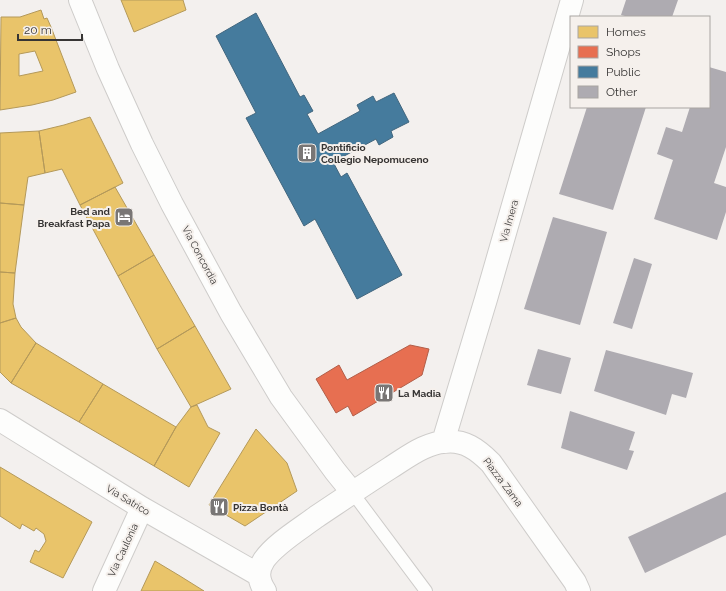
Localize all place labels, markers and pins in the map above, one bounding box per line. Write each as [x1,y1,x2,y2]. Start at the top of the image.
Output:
building icon: Pontificio Collegio Nepomuceno [296,142,318,164]
place label: Pontificio Collegio Nepomuceno [321,142,429,165]
place label: Bed and Breakfast Papa [38,206,111,229]
hotel icon: Bed and Breakfast Papa [113,206,135,228]
restaurant icon: La Madia [373,382,395,404]
place label: La Madia [398,388,441,399]
restaurant icon: Pizza Bontà [208,496,230,518]
place label: Pizza Bontà [233,502,288,513]

